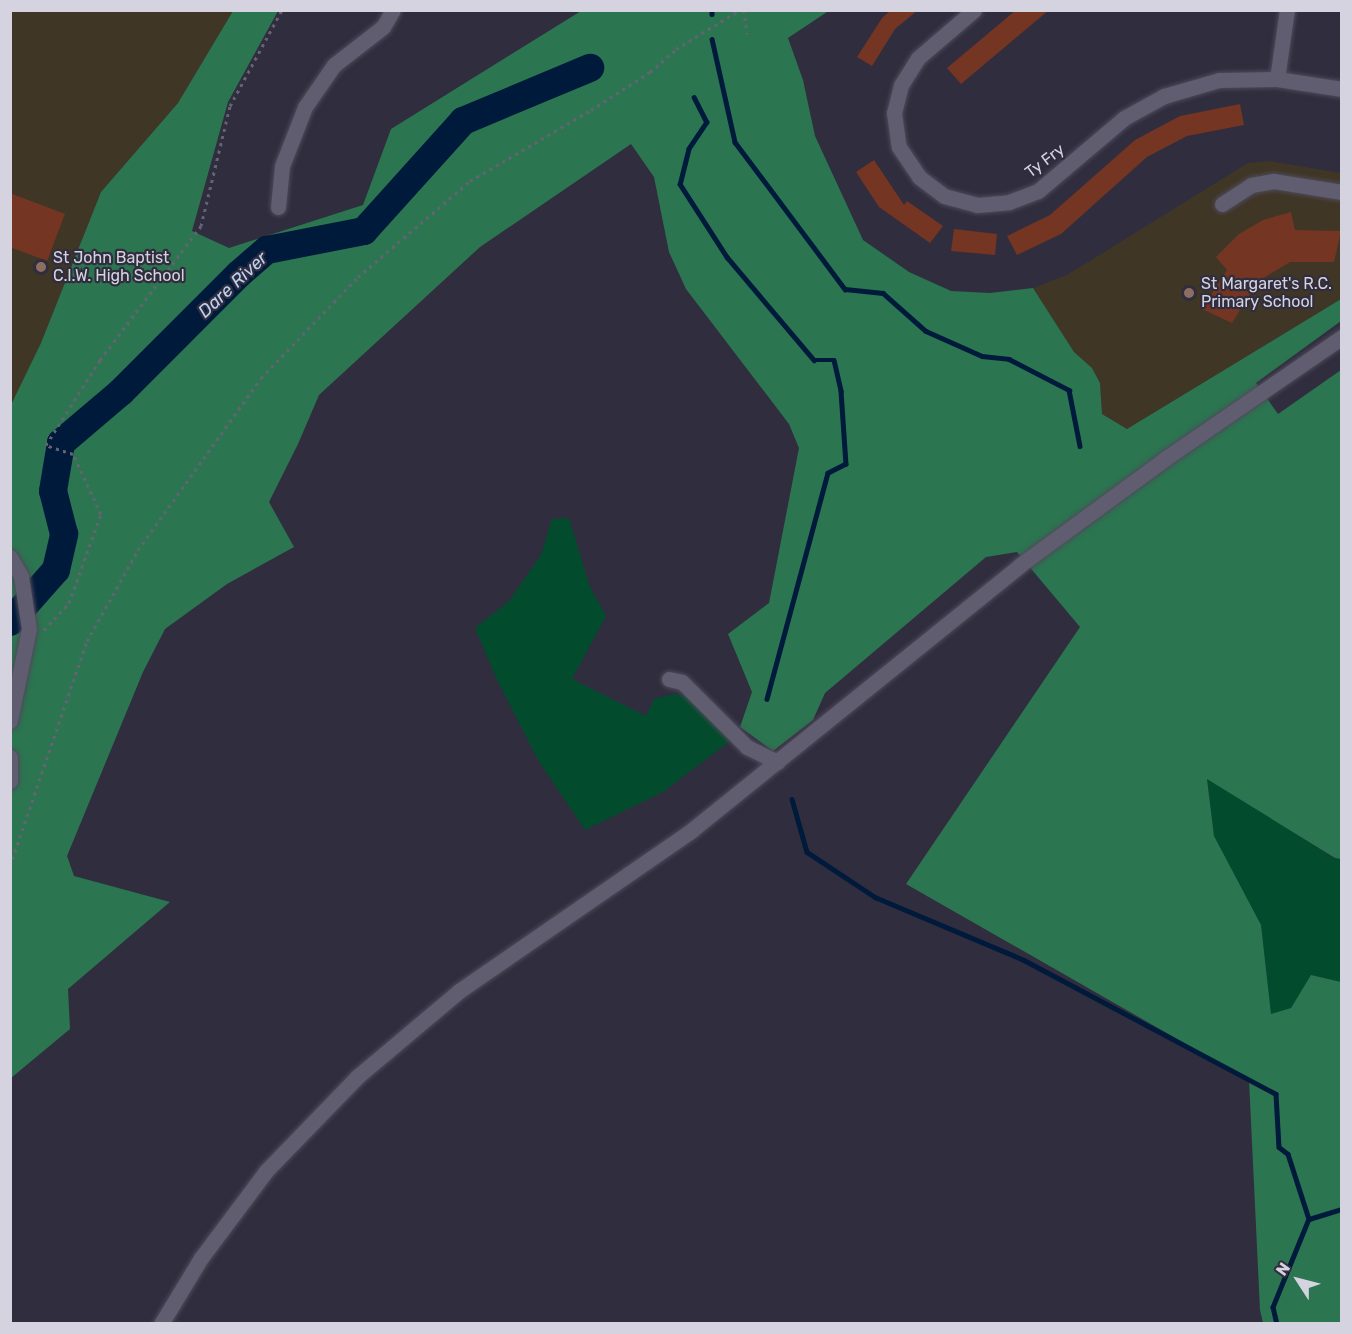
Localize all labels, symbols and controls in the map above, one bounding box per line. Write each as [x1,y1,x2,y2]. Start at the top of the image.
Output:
street label: Ty Fry [1021,140,1069,182]
water label: Dare River [194,247,272,323]
place label: St John Baptist C.I.W. High School [53,248,185,286]
marker: St John Baptist C.I.W. High School [34,260,48,274]
place label: St Margaret's R.C. Primary School [1201,274,1332,312]
marker: St Margaret's R.C. Primary School [1182,286,1196,300]
north arrow [1268,1250,1328,1310]
text: N [1272,1259,1294,1279]

